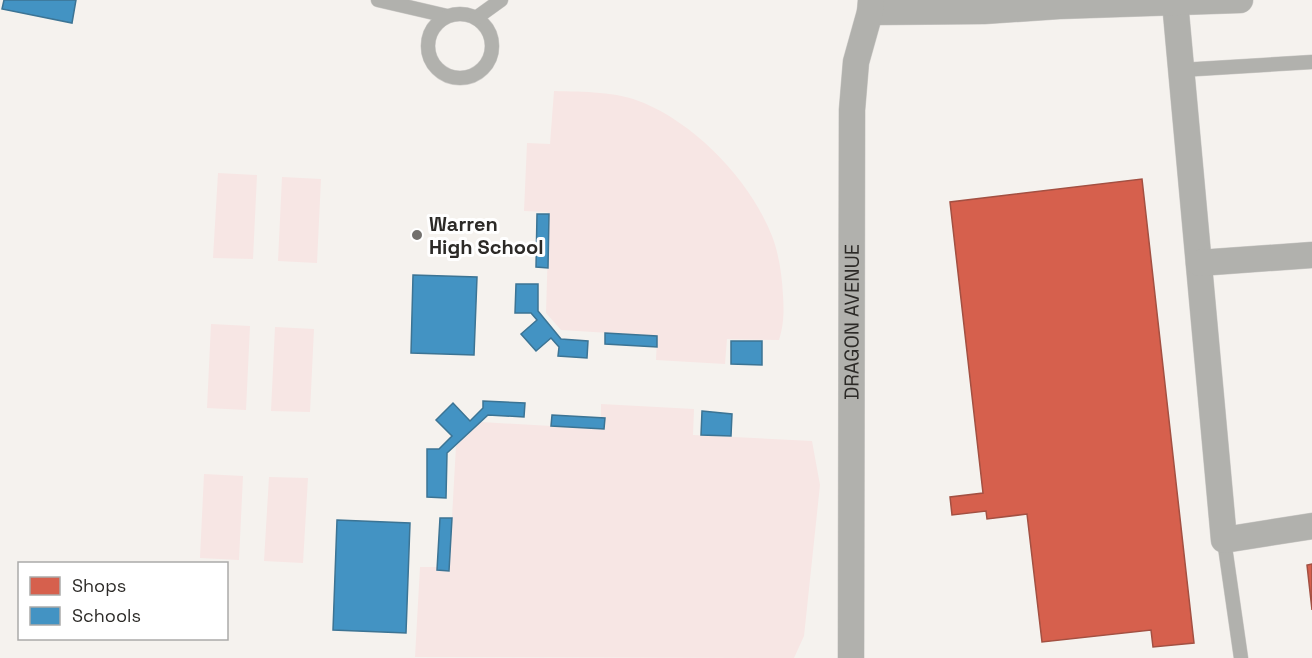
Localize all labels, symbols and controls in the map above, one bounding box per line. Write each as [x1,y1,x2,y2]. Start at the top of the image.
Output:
place label: Warren High School [429,211,544,260]
marker: Warren High School [410,228,424,242]
street label: DRAGON AVENUE [838,244,865,400]
legend [18,562,228,640]
text: Shops [72,574,126,597]
text: Schools [72,604,141,627]

